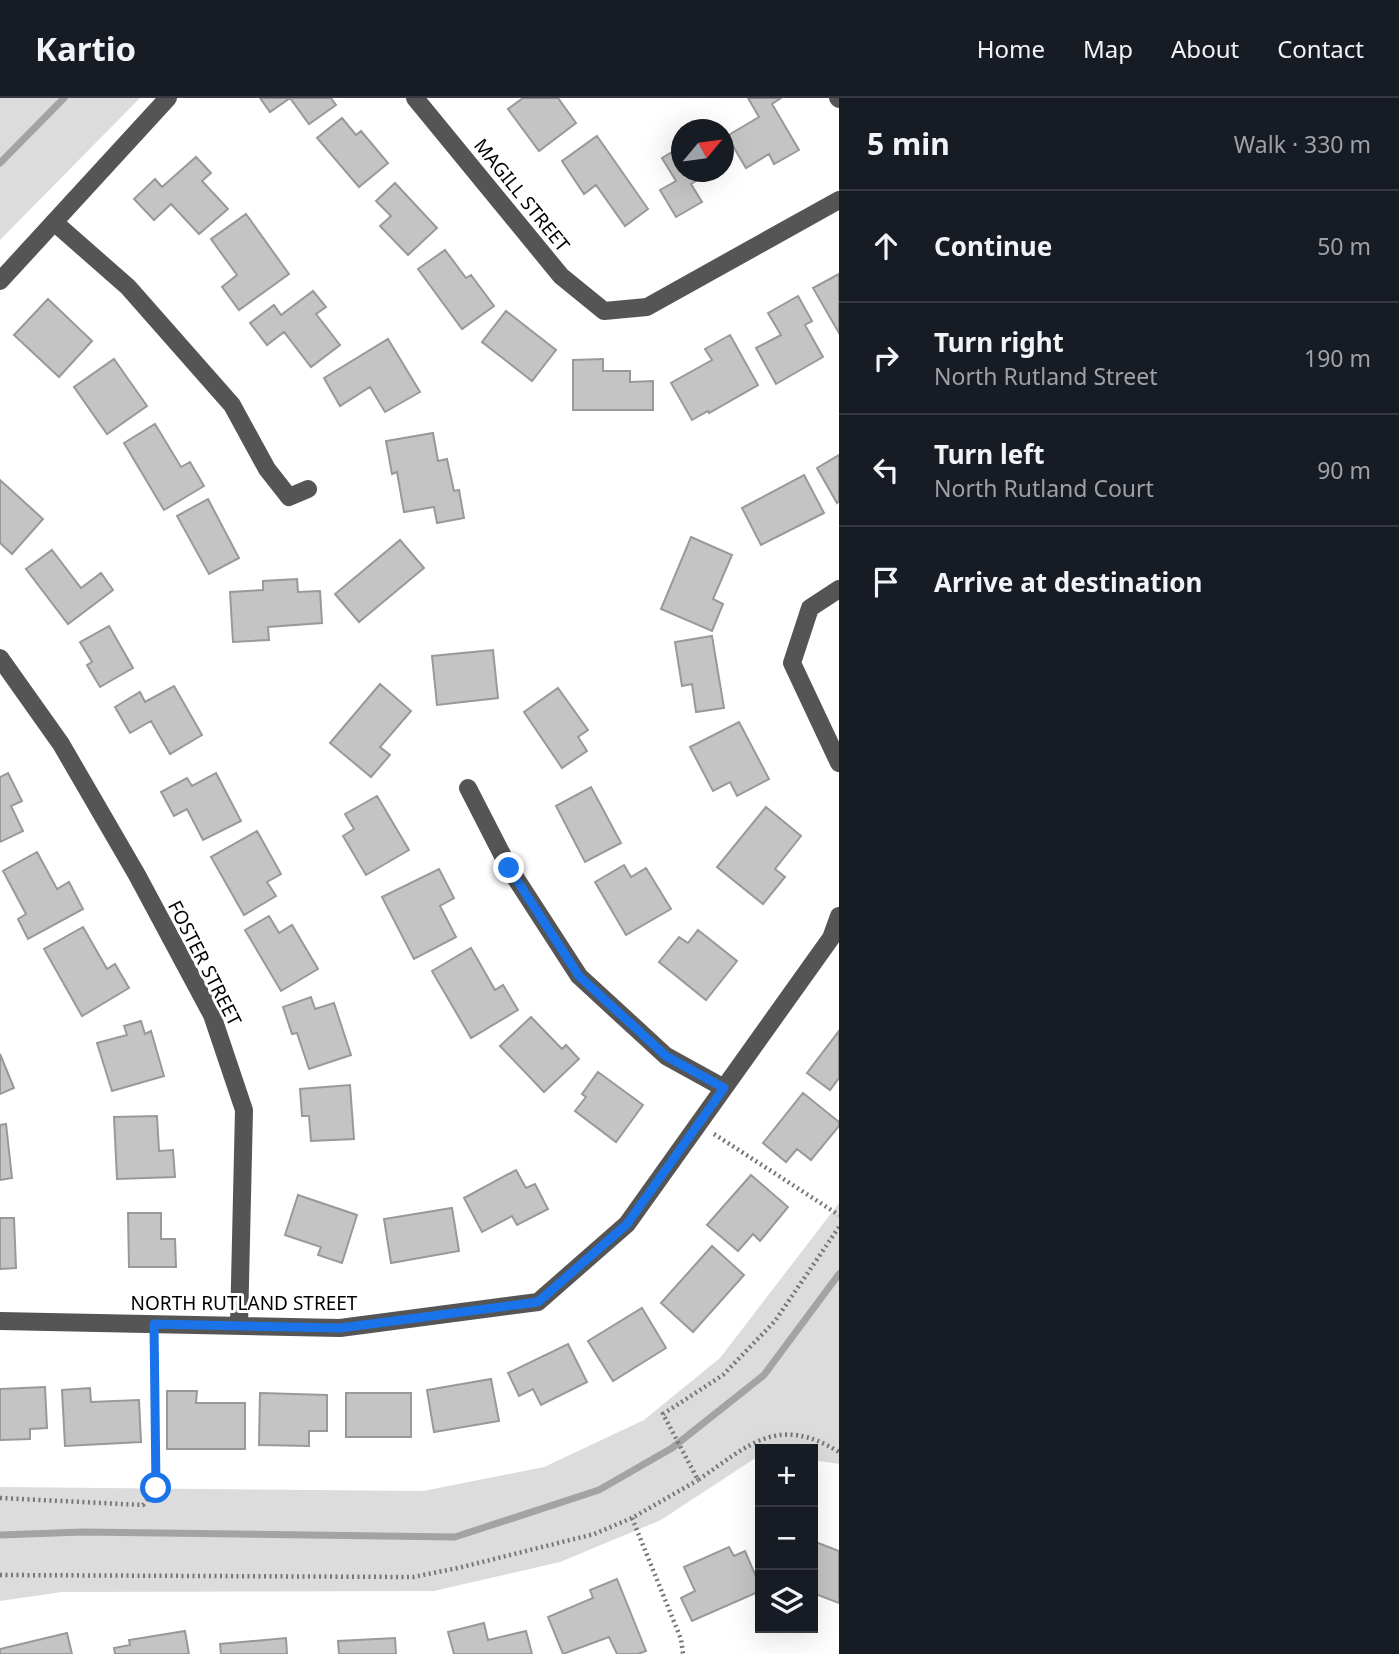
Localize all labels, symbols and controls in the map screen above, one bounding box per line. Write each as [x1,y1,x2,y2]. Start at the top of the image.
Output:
text: Kartio [35,26,136,71]
text: Home [977,32,1045,65]
text: Map [1083,32,1133,65]
text: About [1171,32,1239,65]
text: Contact [1277,32,1364,65]
north arrow [671,119,734,182]
text: 5 min [867,123,950,164]
text: Walk · 330 m [1234,128,1371,160]
street label: MAGILL STREET [468,133,576,257]
icon: ahead [867,227,905,265]
text: Continue [934,228,1052,264]
text: 50 m [1317,230,1371,262]
text: Turn right [934,324,1064,360]
icon: right [867,339,905,377]
text: 190 m [1304,342,1371,374]
text: North Rutland Street [934,360,1158,392]
text: Turn left [934,436,1045,472]
icon: left [867,451,905,489]
text: 90 m [1317,454,1371,486]
text: North Rutland Court [934,472,1154,504]
icon: arrive [867,563,905,601]
text: Arrive at destination [934,564,1203,600]
route end [493,852,524,883]
street label: FOSTER STREET [162,896,248,1031]
street label: NORTH RUTLAND STREET [131,1290,358,1316]
map controls [755,1444,818,1633]
button: + [755,1444,818,1507]
route start [140,1472,171,1503]
button: − [755,1507,818,1570]
button: layers [755,1570,818,1633]

